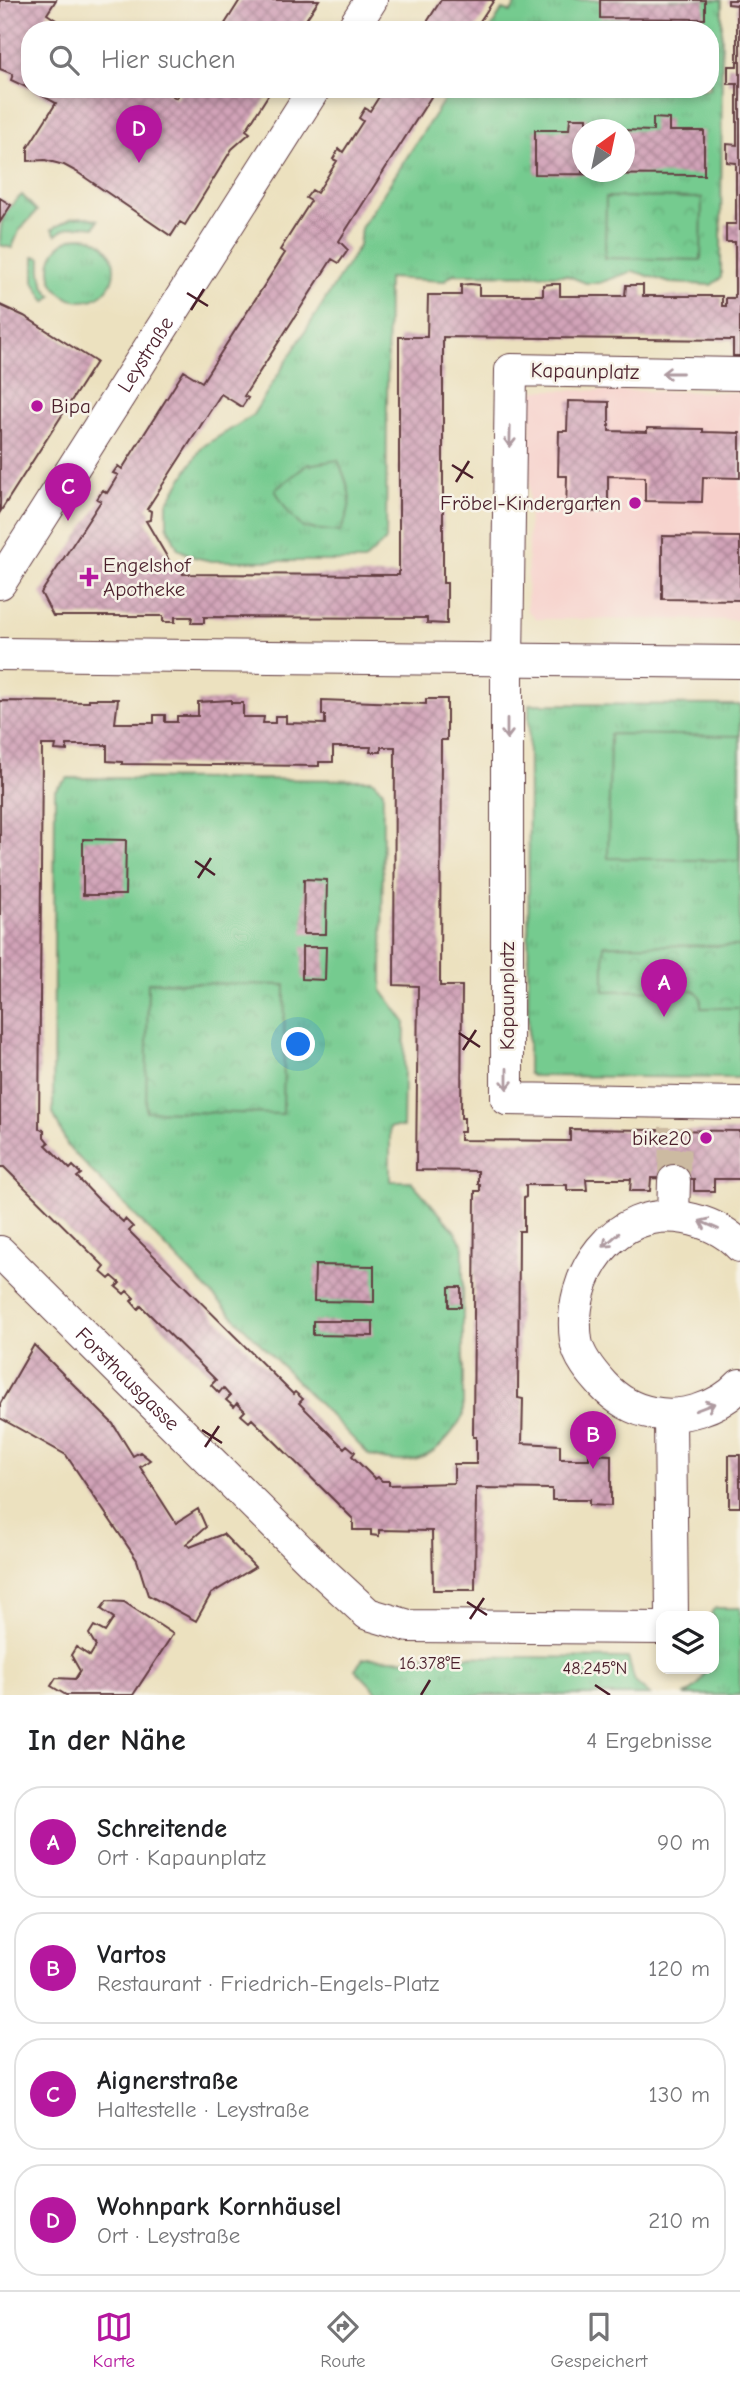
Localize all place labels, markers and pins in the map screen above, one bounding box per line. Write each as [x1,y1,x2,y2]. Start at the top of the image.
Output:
pin: D [116,105,162,163]
place label: Bipa [51,394,91,418]
marker: Bipa [29,398,45,414]
pin: C [45,463,91,521]
place label: Fröbel-Kindergarten [440,491,621,515]
marker: Fröbel-Kindergarten [627,495,643,511]
place label: Engelshof Apotheke [103,553,192,601]
marker: Engelshof Apotheke [81,569,97,585]
pin: A [641,959,687,1017]
place label: bike20 [632,1126,692,1150]
marker: bike20 [698,1130,714,1146]
pin: B [570,1411,616,1469]

